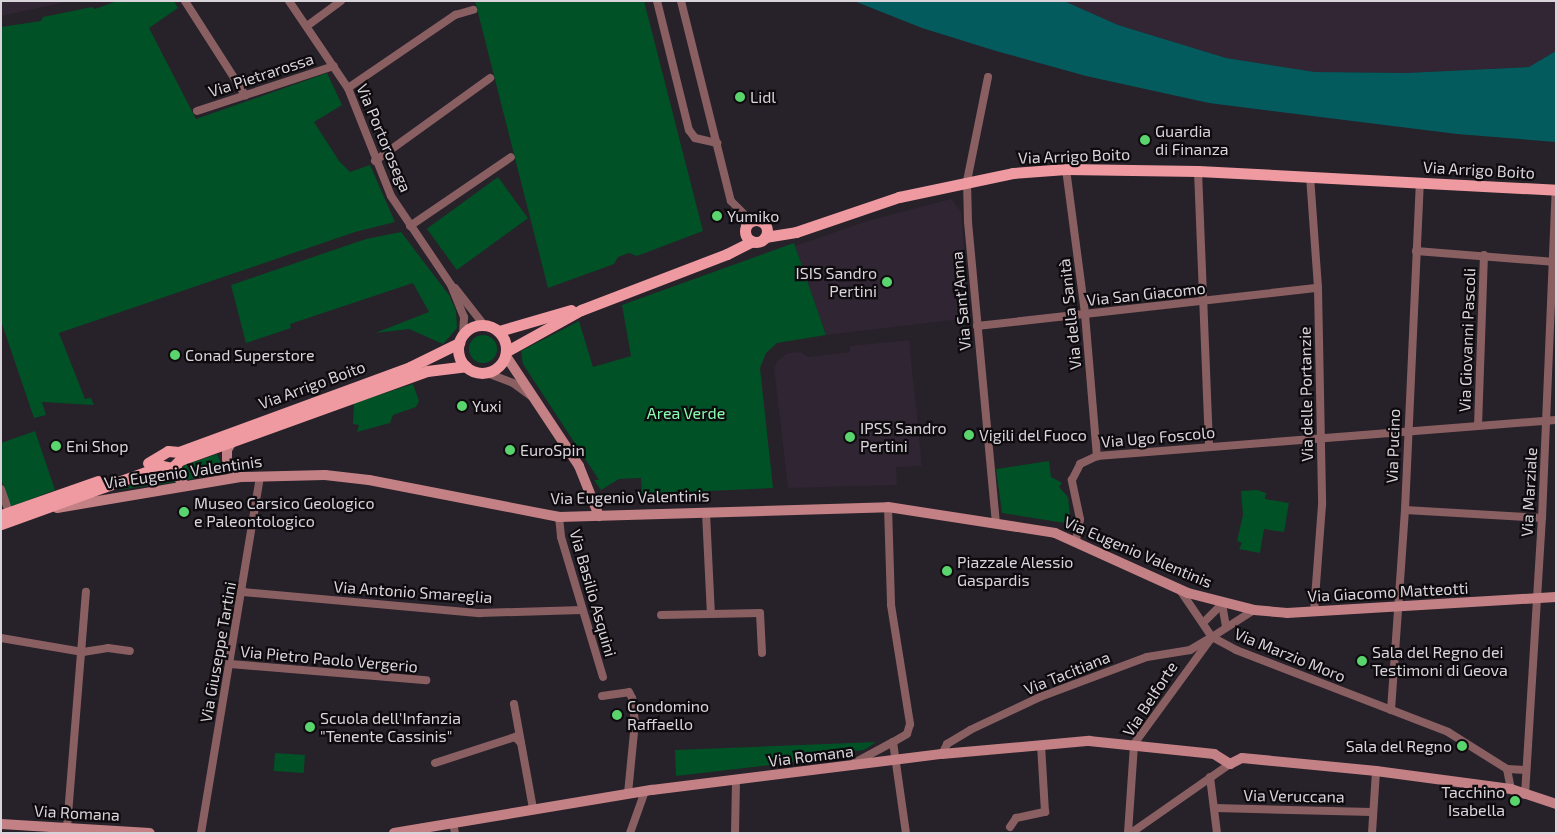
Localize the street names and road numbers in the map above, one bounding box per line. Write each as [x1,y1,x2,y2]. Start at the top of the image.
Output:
street label: Via Pietrarossa [206,49,316,101]
street label: Via Portorosega [353,81,415,195]
street label: Via Arrigo Boito [1017,144,1131,168]
street label: Via Arrigo Boito [1422,157,1536,183]
street label: Via Sant'Anna [947,251,975,351]
street label: Via della Sanità [1055,258,1085,370]
street label: Via Giovanni Pascoli [1455,268,1479,412]
street label: Via San Giacomo [1086,278,1206,310]
street label: Via delle Portanzie [1295,326,1317,462]
street label: Via Arrigo Boito [256,357,368,413]
street label: Via Pucino [1382,408,1404,484]
street label: Via Ugo Foscolo [1100,422,1216,452]
street label: Via Marziale [1517,447,1541,537]
street label: Via Eugenio Valentinis [103,451,263,493]
street label: Via Eugenio Valentinis [550,486,710,508]
street label: Via Eugenio Valentinis [1061,512,1215,592]
street label: Via Basilio Asquini [566,527,620,659]
street label: Via Antonio Smareglia [333,577,493,607]
street label: Via Giacomo Matteotti [1307,578,1469,606]
street label: Via Giuseppe Tartini [196,580,240,724]
street label: Via Marzio Moro [1231,624,1349,686]
street label: Via Pietro Paolo Vergerio [239,642,419,676]
street label: Via Tacitiana [1021,647,1113,699]
street label: Via Belforte [1119,658,1181,740]
street label: Via Romana [767,741,855,771]
street label: Via Veruccana [1243,786,1345,806]
street label: Via Romana [34,801,120,825]

